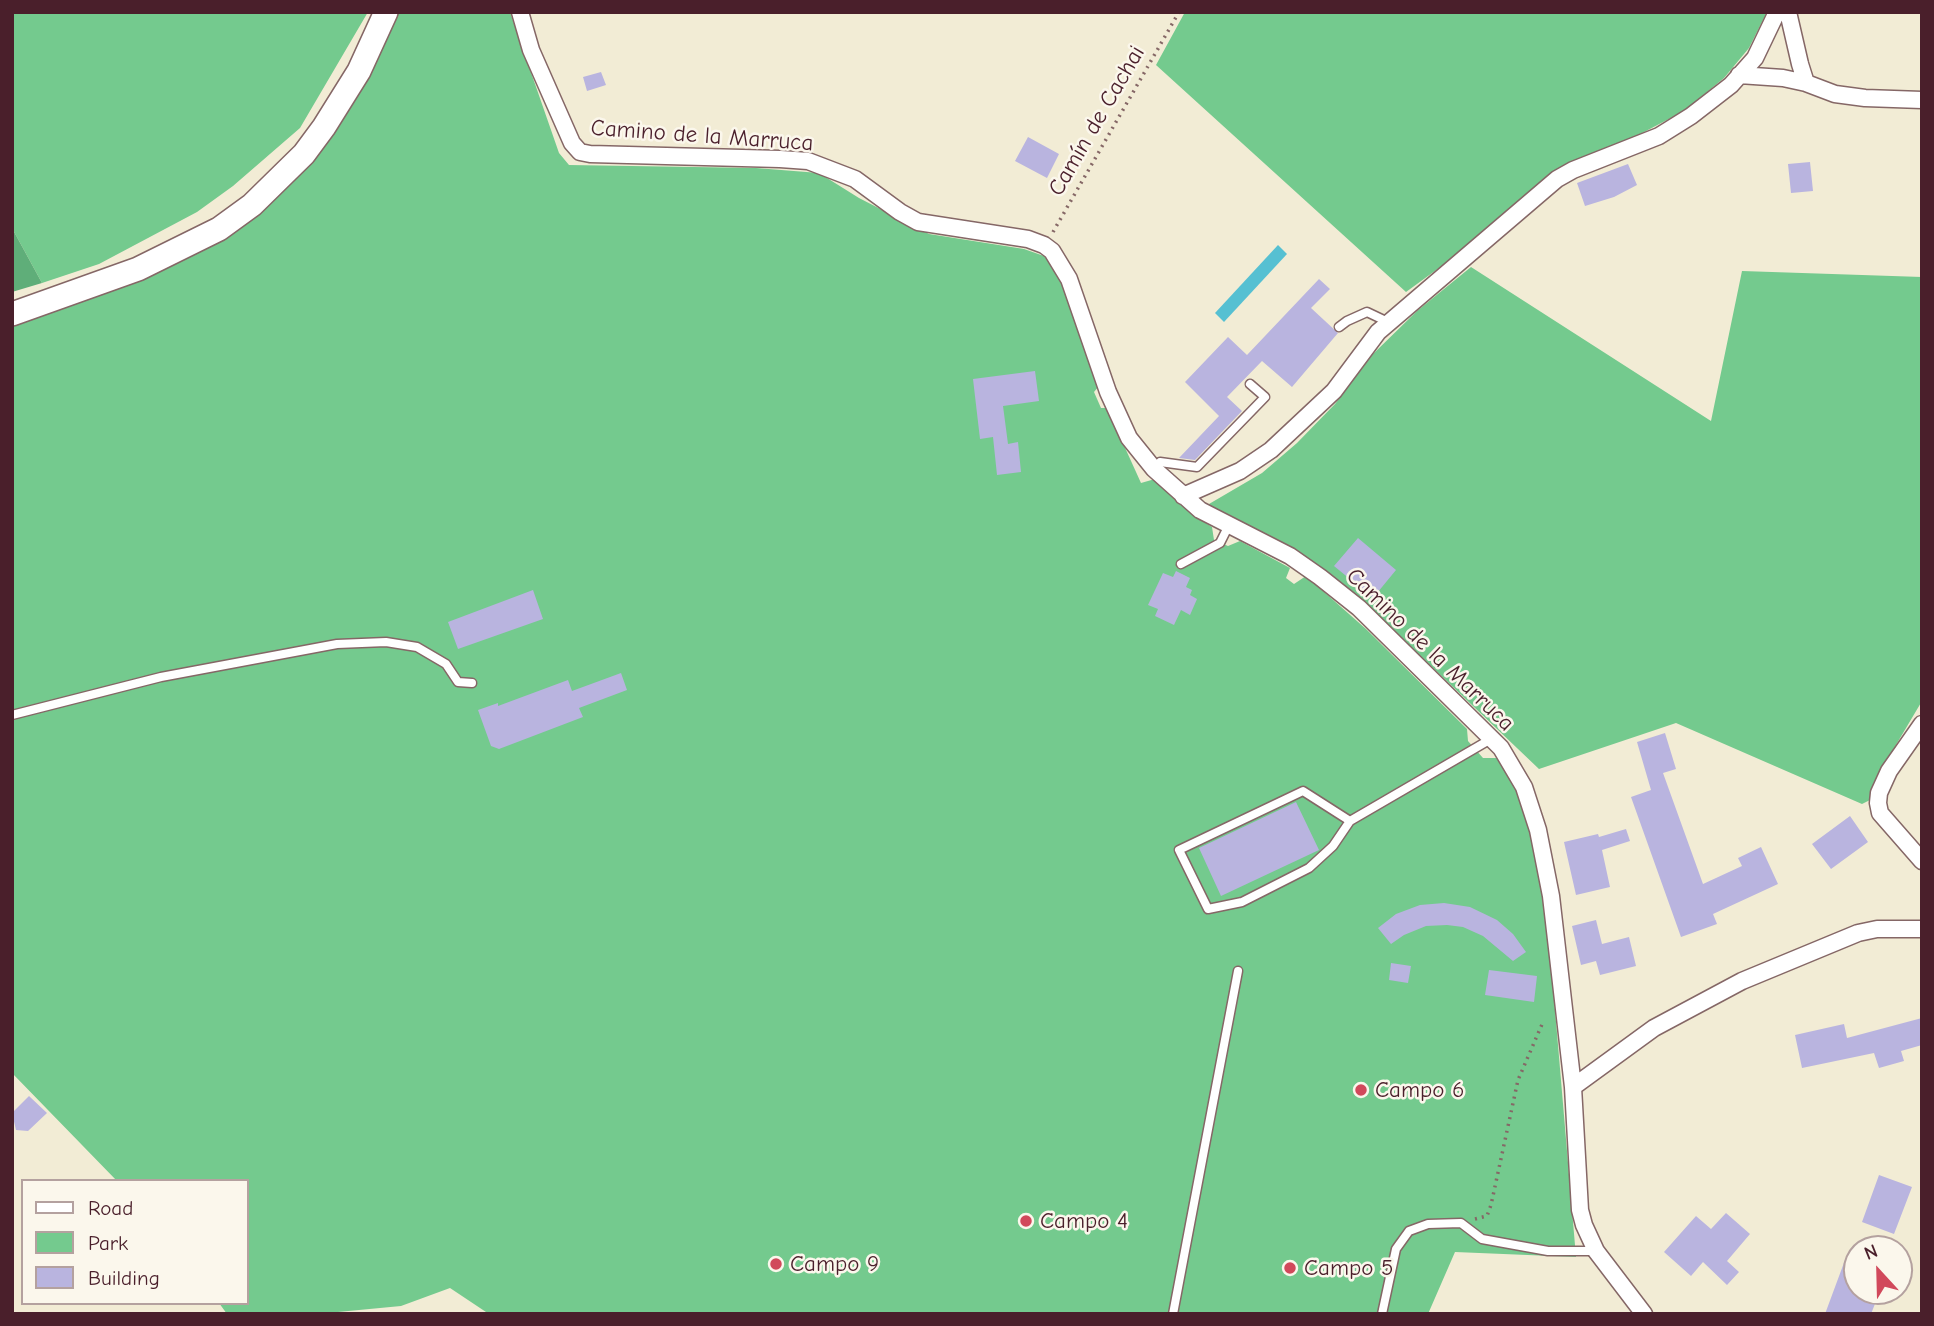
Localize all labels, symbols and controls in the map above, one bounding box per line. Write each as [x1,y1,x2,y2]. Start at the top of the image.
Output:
street label: Camín de Cachai [1043,41,1151,201]
street label: Camino de la Marruca [590,114,814,158]
street label: Camino de la Marruca [1340,563,1520,737]
place label: Campo 6 [1375,1076,1465,1104]
marker: Campo 6 [1353,1082,1369,1098]
legend [21,1179,248,1305]
text: Road [88,1196,133,1220]
place label: Campo 4 [1040,1207,1128,1235]
marker: Campo 4 [1018,1213,1034,1229]
text: Park [88,1231,128,1255]
north arrow [1843,1235,1913,1305]
text: N [1861,1240,1881,1265]
place label: Campo 9 [790,1250,879,1278]
place label: Campo 5 [1304,1254,1394,1282]
marker: Campo 9 [768,1256,784,1272]
marker: Campo 5 [1282,1260,1298,1276]
text: Building [88,1266,160,1290]

